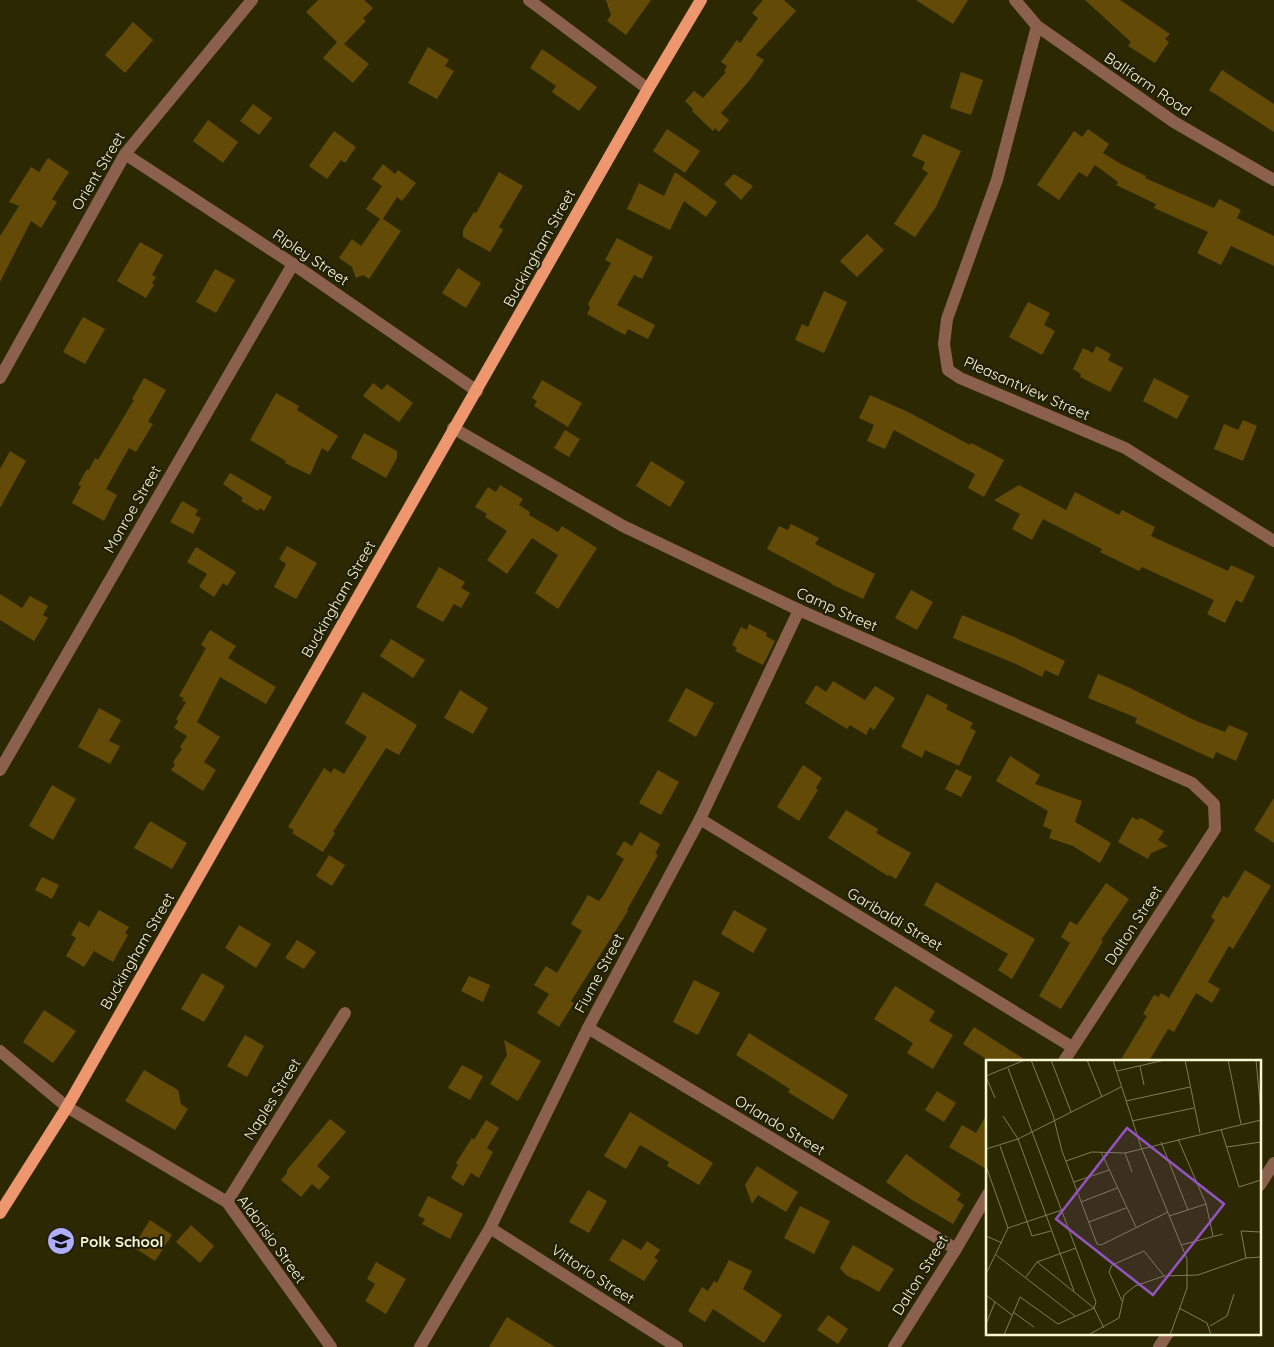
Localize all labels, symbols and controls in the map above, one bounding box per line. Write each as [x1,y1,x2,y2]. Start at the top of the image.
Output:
street label: Ballfarm Road [1101,48,1195,120]
street label: Orient Street [67,128,129,214]
street label: Buckingham Street [499,186,579,310]
street label: Ripley Street [269,225,353,289]
street label: Pleasantview Street [961,352,1093,424]
street label: Monroe Street [99,462,165,556]
street label: Buckingham Street [297,537,379,661]
street label: Camp Street [794,583,880,635]
street label: Dalton Street [1100,882,1166,968]
street label: Garibaldi Street [844,883,946,955]
street label: Buckingham Street [96,889,178,1013]
street label: Fiume Street [570,930,628,1016]
street label: Naples Street [239,1055,305,1143]
inset map [986,1060,1262,1334]
street label: Orlando Street [732,1091,828,1159]
street label: Aldorisio Street [234,1191,310,1287]
school or university icon: Polk School [46,1226,76,1256]
street label: Dalton Street [888,1231,952,1319]
place label: Polk School [80,1232,163,1251]
street label: Vittorio Street [548,1240,638,1308]

